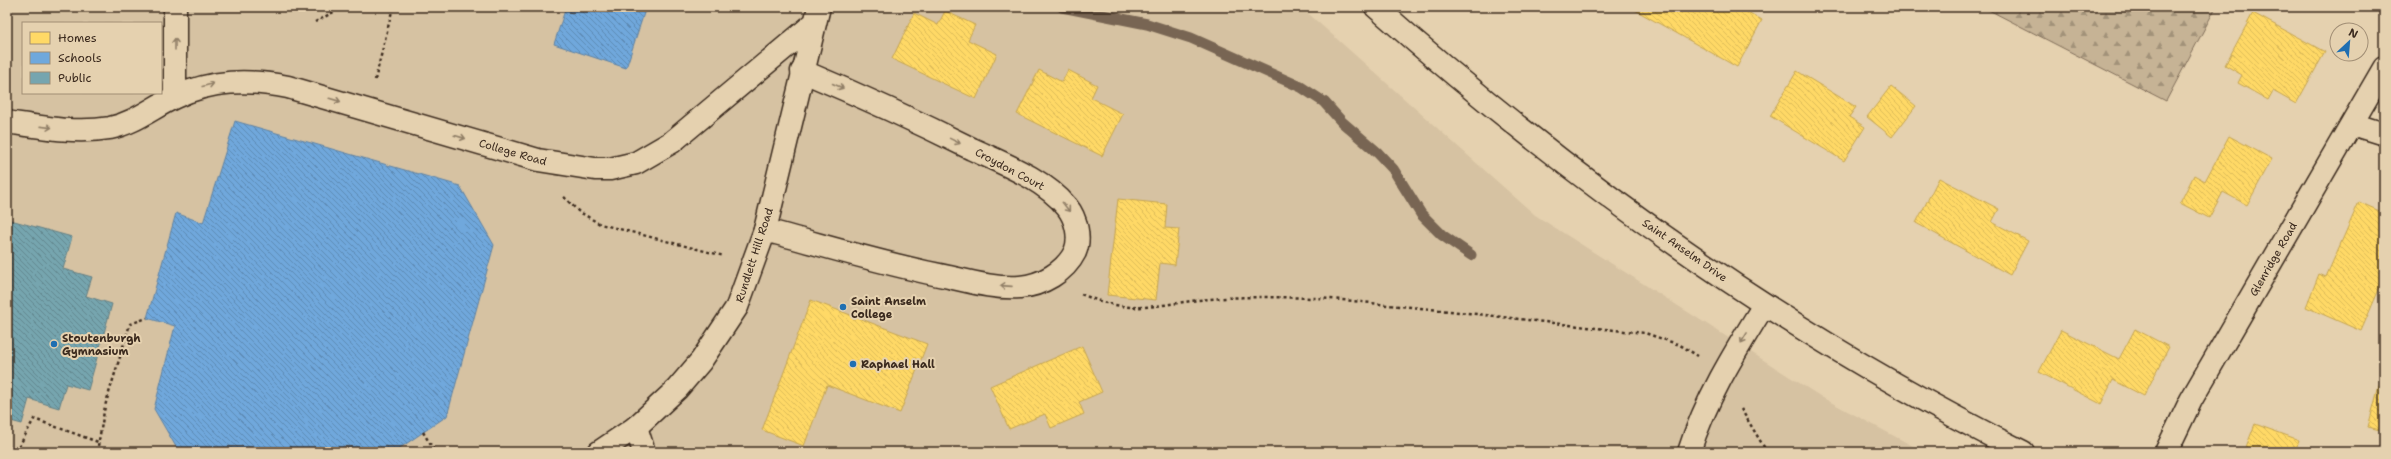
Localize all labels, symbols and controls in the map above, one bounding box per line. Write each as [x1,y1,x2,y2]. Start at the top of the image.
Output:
legend [22,22,162,94]
north arrow [2329,22,2369,62]
text: N [2346,25,2361,42]
text: Homes [58,30,97,46]
one-way arrow [171,38,179,51]
text: Schools [58,50,102,66]
text: Public [58,70,92,86]
one-way arrow [201,81,214,89]
one-way arrow [831,83,843,90]
one-way arrow [328,97,341,105]
one-way arrow [39,123,52,131]
one-way arrow [453,134,466,141]
street label: College Road [477,136,549,169]
one-way arrow [949,138,961,145]
street label: Croydon Court [972,145,1047,194]
one-way arrow [1062,201,1070,212]
street label: Rundlett Hill Road [732,206,777,304]
street label: Saint Anselm Drive [1639,215,1730,285]
street label: Glenridge Road [2246,219,2301,299]
one-way arrow [1000,282,1013,289]
place label: Saint Anselm College [851,294,926,322]
marker: Saint Anselm College [838,302,848,312]
place label: Stoutenburgh Gymnasium [62,331,141,359]
one-way arrow [1739,332,1747,344]
marker: Stoutenburgh Gymnasium [49,339,59,349]
place label: Raphael Hall [861,357,935,372]
marker: Raphael Hall [848,359,858,369]

